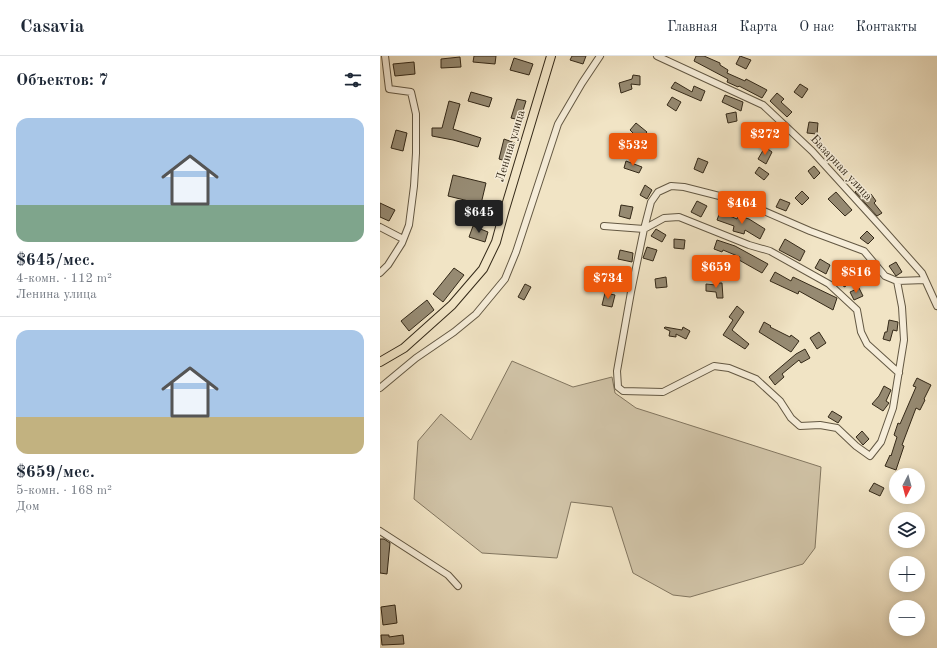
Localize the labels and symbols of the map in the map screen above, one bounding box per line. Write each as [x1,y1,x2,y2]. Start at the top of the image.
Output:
street label: Ленина улица [494,109,528,183]
pin: $272 [741,122,789,156]
pin: $532 [609,133,657,167]
street label: Базарная улица [808,133,874,203]
pin: $464 [718,191,766,225]
pin: $645 [455,200,503,234]
pin: $659 [692,255,740,289]
pin: $816 [832,260,880,294]
pin: $734 [584,266,632,300]
north arrow [889,468,925,504]

